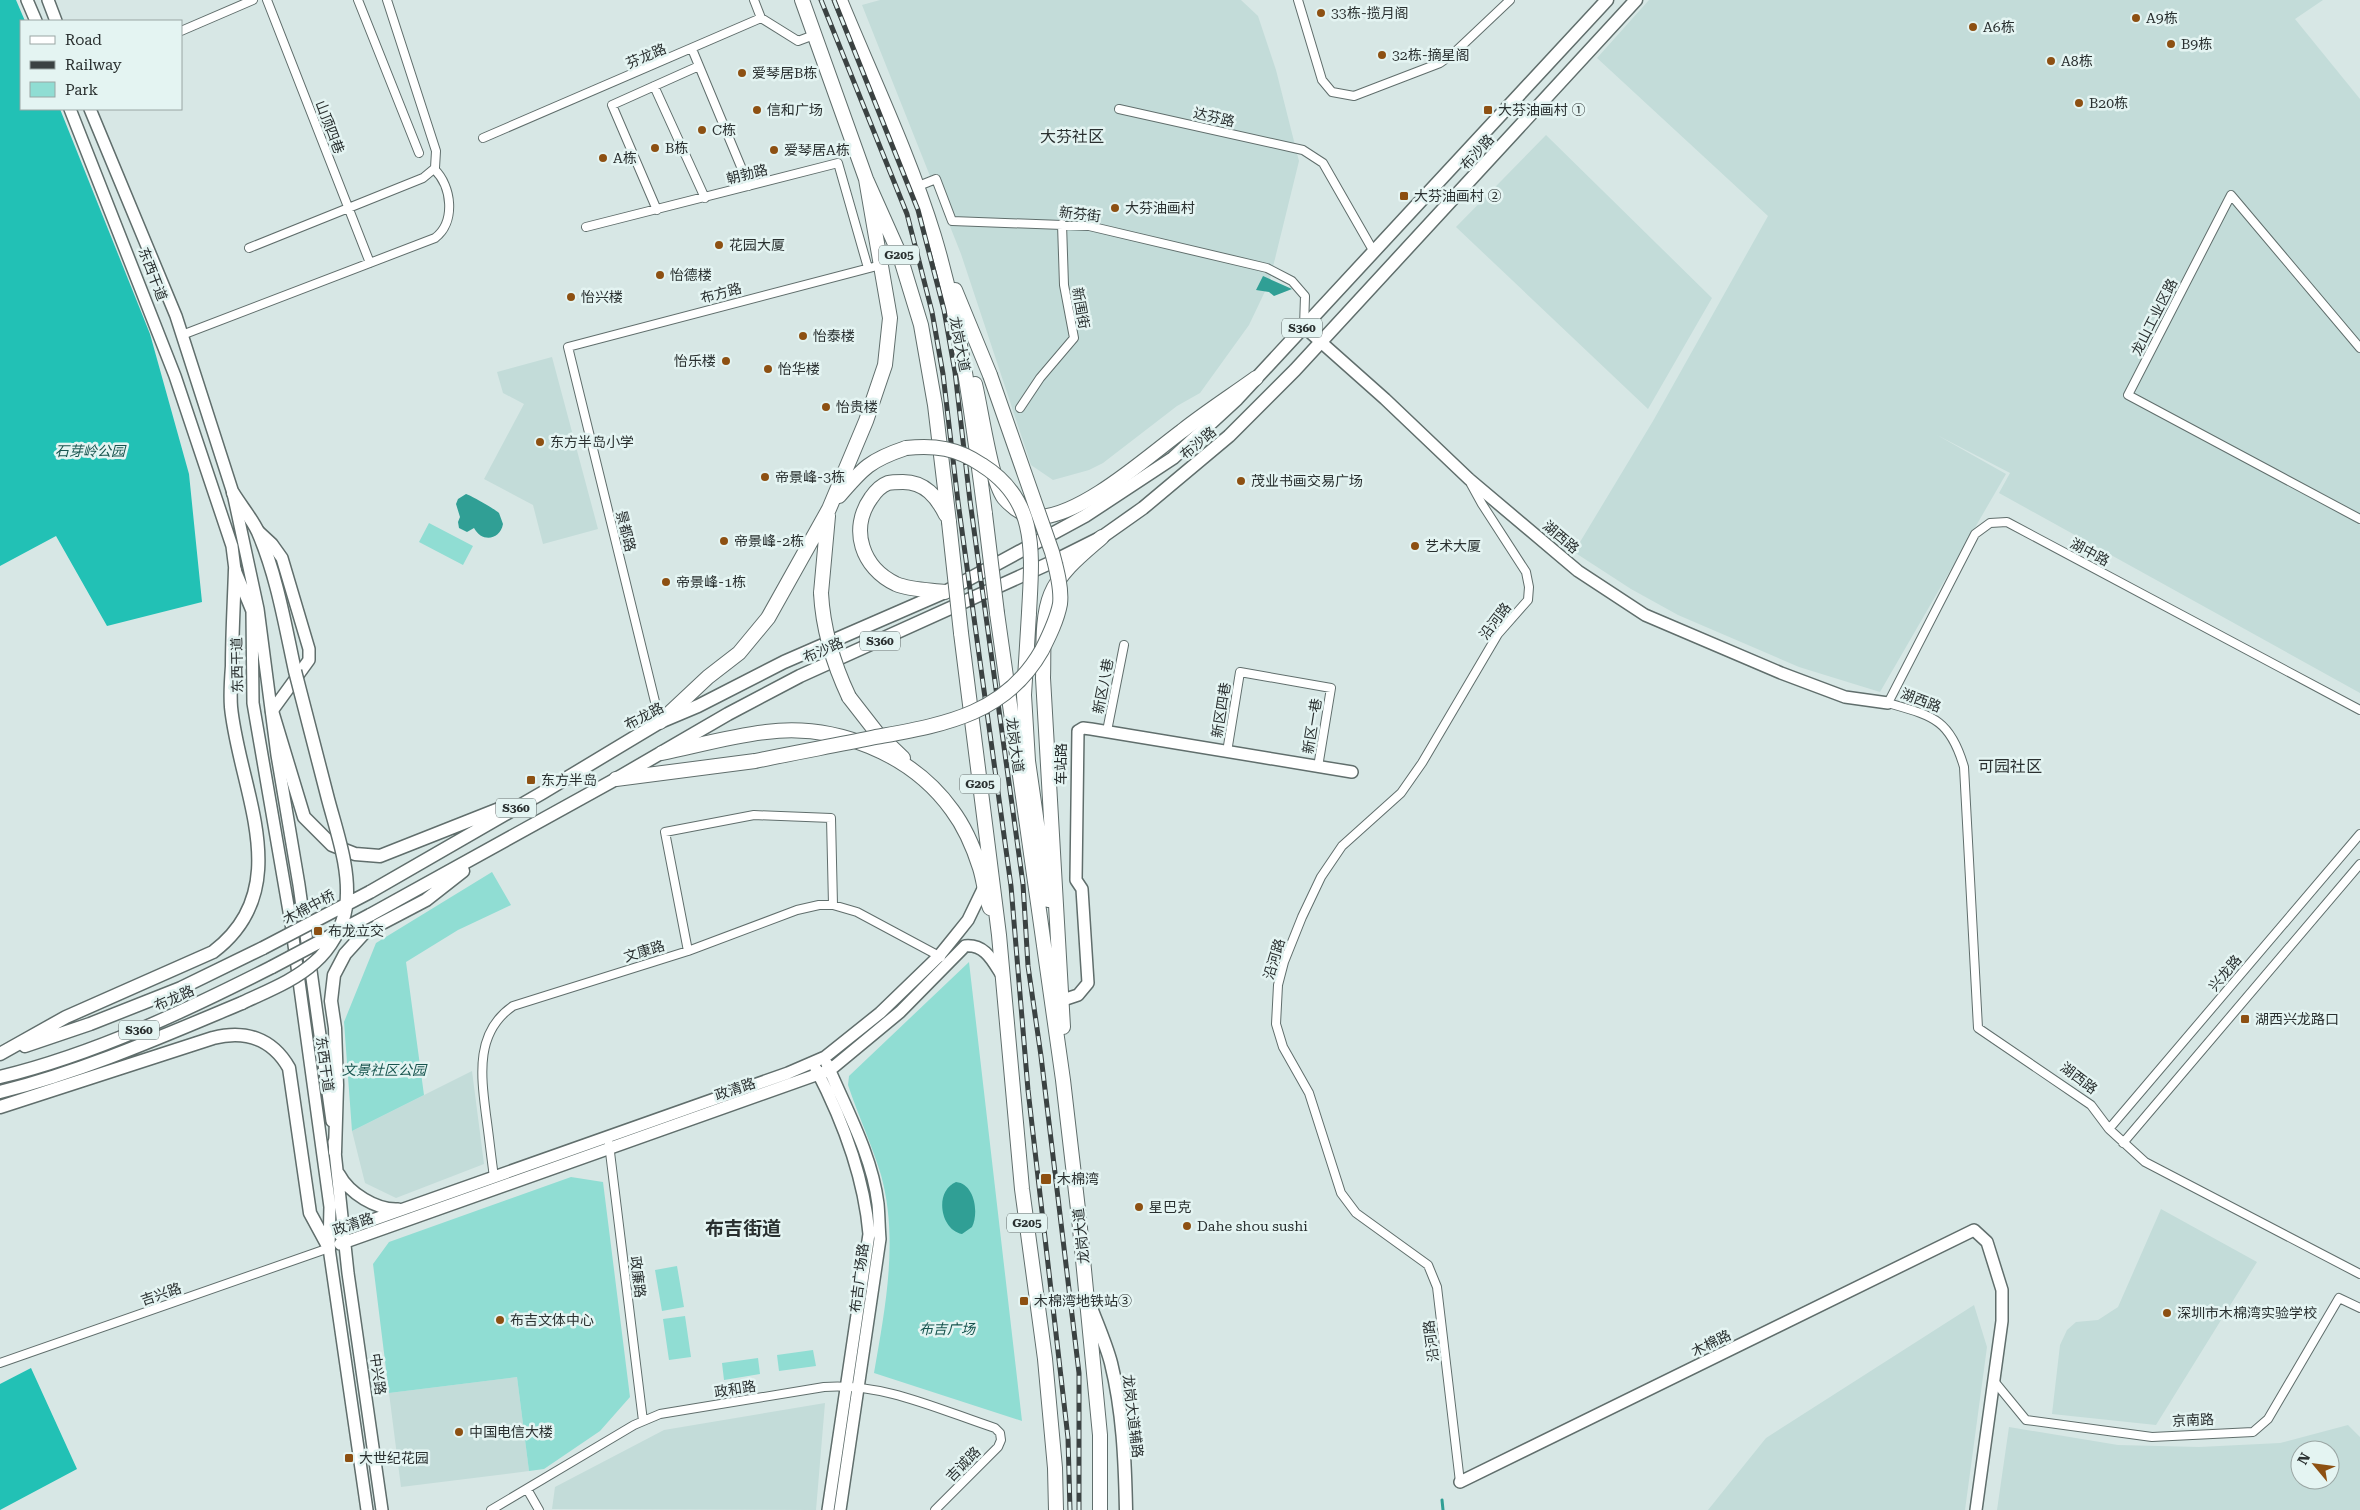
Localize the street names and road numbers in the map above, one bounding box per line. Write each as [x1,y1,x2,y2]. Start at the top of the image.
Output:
street label: 芬龙路 [624,40,668,72]
street label: 山顶四巷 [312,98,348,156]
street label: 达芬路 [1192,104,1236,130]
street label: 布沙路 [1457,131,1497,173]
street label: 朝勃路 [725,161,769,187]
street label: 新芬街 [1058,204,1102,224]
street label: 东西干道 [135,245,171,303]
road number: G205 [879,246,919,264]
street label: 龙山工业区路 [2128,276,2180,358]
street label: 布方路 [699,280,743,306]
street label: 新围街 [1069,286,1093,330]
street label: 龙岗大道 [947,315,973,373]
road number: S360 [1282,318,1322,338]
street label: 布沙路 [1177,423,1219,463]
street label: 景都路 [613,509,639,553]
street label: 湖西路 [1540,517,1582,557]
street label: 湖中路 [2068,535,2112,569]
street label: 沿河路 [1476,599,1514,643]
road number: S360 [860,631,900,650]
street label: 布沙路 [801,634,845,666]
street label: 东西干道 [229,637,245,693]
street label: 新区八巷 [1090,657,1116,715]
street label: 新区四巷 [1209,681,1233,739]
street label: 湖西路 [1899,685,1943,715]
street label: 新区一巷 [1300,697,1324,755]
street label: 布龙路 [622,699,666,733]
street label: 龙岗大道 [1003,716,1027,774]
street label: 车站路 [1053,743,1069,785]
road number: G205 [960,774,1000,794]
road number: S360 [496,798,536,818]
street label: 木棉中桥 [281,887,337,927]
street label: 文康路 [622,937,666,965]
street label: 沿河路 [1260,937,1288,981]
street label: 兴龙路 [2205,952,2245,994]
street label: 布龙路 [152,982,196,1014]
road number: S360 [119,1020,159,1040]
street label: 东西干道 [313,1035,337,1093]
street label: 湖西路 [2057,1059,2101,1097]
street label: 政清路 [713,1075,757,1103]
street label: 龙岗大道 [1070,1207,1092,1265]
street label: 政清路 [331,1210,375,1238]
road number: G205 [1007,1214,1047,1232]
street label: 布吉广场路 [847,1242,871,1314]
street label: 政廉路 [628,1255,648,1299]
street label: 吉兴路 [139,1280,183,1308]
street label: 沿河路 [1421,1319,1441,1363]
street label: 木棉路 [1689,1327,1733,1359]
street label: 中兴路 [367,1352,389,1396]
street label: 龙岗大道辅路 [1120,1373,1146,1459]
street label: 政和路 [713,1378,757,1400]
street label: 京南路 [2172,1411,2214,1429]
street label: 吉诚路 [942,1443,984,1485]

